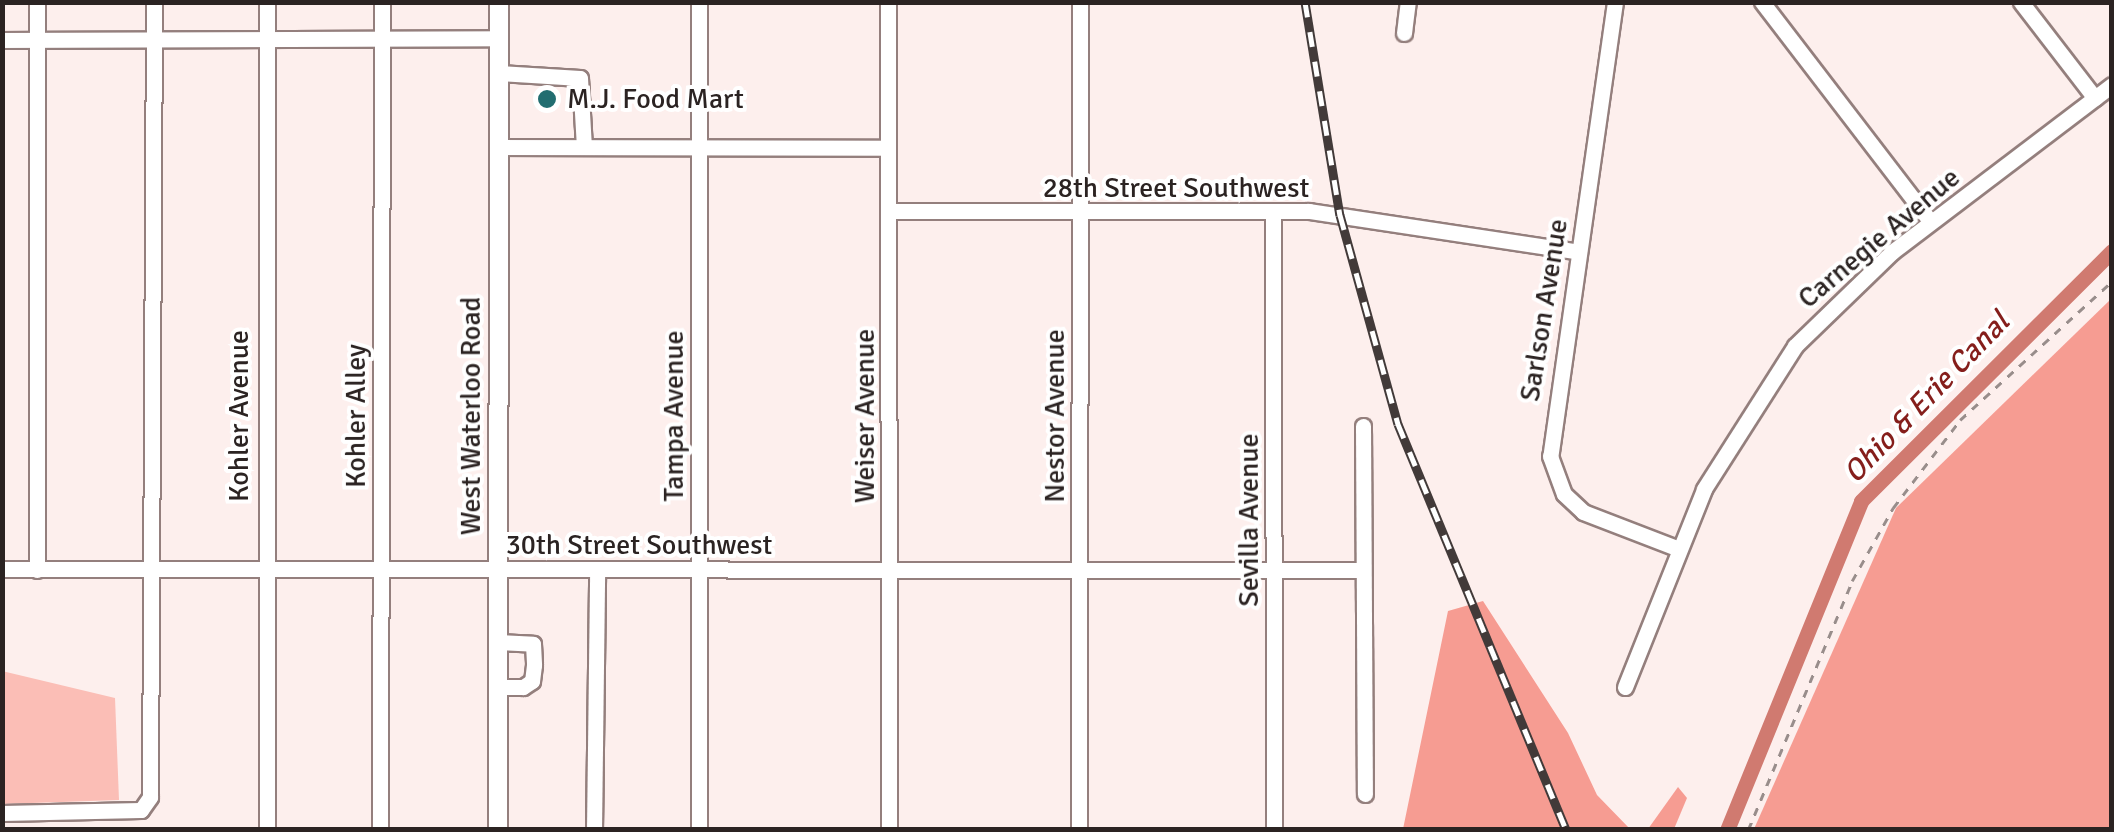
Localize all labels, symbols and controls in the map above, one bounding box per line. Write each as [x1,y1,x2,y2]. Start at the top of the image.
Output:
place label: M.J. Food Mart [567,82,744,116]
marker: M.J. Food Mart [536,88,558,110]
street label: Carnegie Avenue [1791,161,1967,315]
street label: 28th Street Southwest [1043,171,1309,205]
street label: Sarlson Avenue [1513,216,1575,404]
street label: West Waterloo Road [454,297,488,535]
water label: Ohio & Erie Canal [1836,305,2018,491]
street label: Weiser Avenue [848,329,882,503]
street label: Nestor Avenue [1038,329,1072,503]
street label: Kohler Avenue [222,330,256,502]
street label: Tampa Avenue [657,330,691,502]
street label: Kohler Alley [339,344,373,488]
street label: Sevilla Avenue [1232,433,1266,607]
street label: 30th Street Southwest [506,528,772,562]

